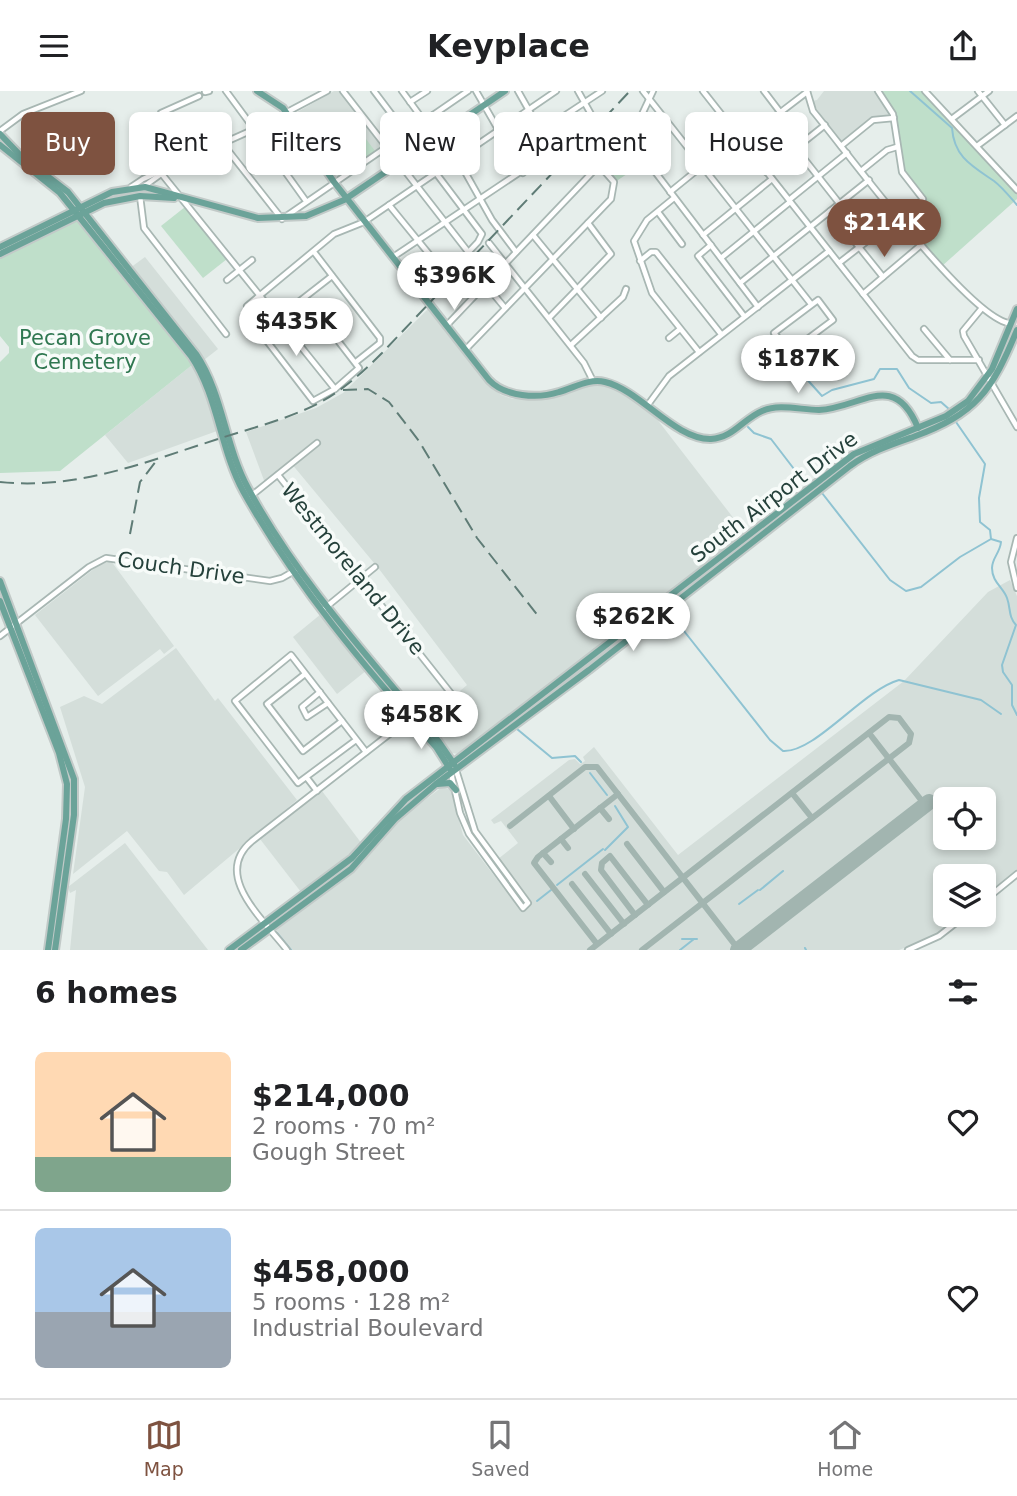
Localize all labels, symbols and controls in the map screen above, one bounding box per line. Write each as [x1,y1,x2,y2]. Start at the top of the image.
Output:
icon: menu [35,27,73,65]
text: Keyplace [427,27,590,65]
icon: share [944,27,982,65]
chip: Buy [21,112,115,175]
chip: Rent [129,112,232,175]
chip: Filters [246,112,366,175]
chip: New [380,112,480,175]
chip: Apartment [494,112,671,175]
chip: House [685,112,808,175]
pin: $214K [835,199,933,259]
text: $214K [843,209,925,235]
pin: $396K [405,253,503,312]
text: $396K [413,262,495,288]
pin: $435K [247,299,345,358]
text: $435K [255,308,337,334]
park label: Pecan Grove Cemetery [19,326,151,374]
pin: $187K [749,335,847,395]
text: $187K [757,345,839,371]
street label: South Airport Drive [686,427,862,567]
street label: Westmoreland Drive [276,478,430,660]
street label: Couch Drive [116,547,246,589]
pin: $262K [584,594,682,653]
text: $262K [592,603,674,629]
pin: $458K [372,691,470,751]
text: $458K [380,701,462,727]
map controls [933,787,996,927]
button: locate [933,787,996,850]
button: layers [933,864,996,927]
icon: filters [944,973,982,1011]
text: 6 homes [35,975,178,1010]
text: $214,000 [252,1078,410,1113]
icon: home [91,1080,175,1164]
icon: heart [944,1103,982,1141]
text: 2 rooms · 70 m² [252,1113,436,1139]
text: Gough Street [252,1139,405,1165]
text: $458,000 [252,1254,410,1289]
icon: home [91,1256,175,1340]
icon: heart [944,1279,982,1317]
text: 5 rooms · 128 m² [252,1289,450,1315]
text: Industrial Boulevard [252,1315,484,1341]
tab: Map [144,1416,184,1480]
tab: Saved [471,1416,530,1480]
tab: Home [817,1416,873,1480]

